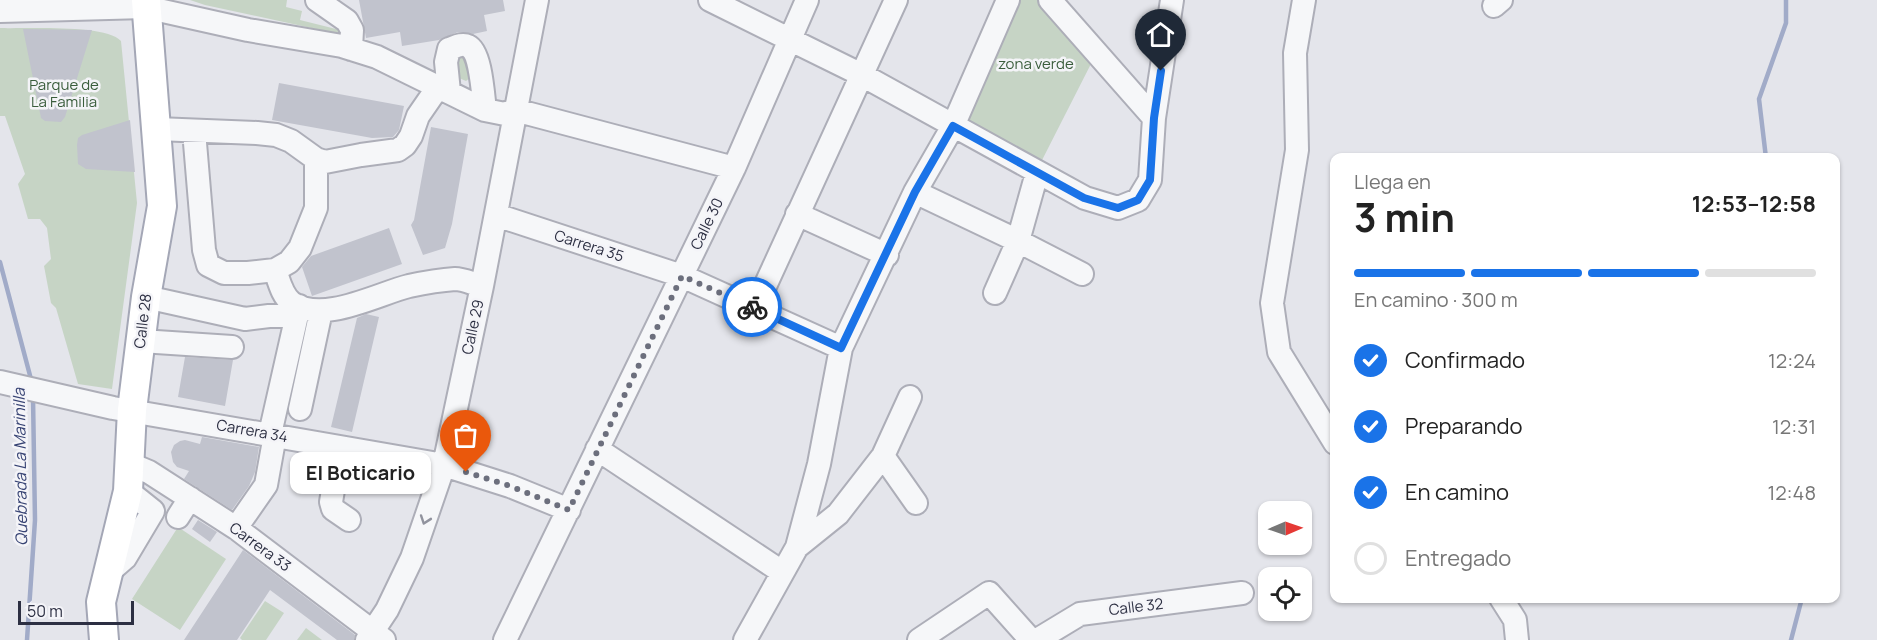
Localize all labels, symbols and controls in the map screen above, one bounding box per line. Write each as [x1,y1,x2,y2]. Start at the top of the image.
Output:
pin [1135,9,1186,71]
icon: home [1144,18,1177,51]
park label: zona verde [998,53,1074,74]
park label: Parque de La Familia [29,74,99,112]
text: Llega en [1354,168,1431,195]
text: 12:53–12:58 [1692,189,1816,219]
text: 3 min [1354,190,1455,244]
street label: Calle 30 [685,194,728,253]
street label: Carrera 35 [552,224,627,267]
courier [722,277,782,337]
text: En camino · 300 m [1354,286,1518,313]
icon: bike [736,291,769,324]
street label: Calle 28 [129,292,156,350]
street label: Calle 29 [456,297,489,356]
icon: check [1354,344,1387,377]
text: Confirmado [1405,345,1525,375]
text: 12:24 [1768,347,1816,374]
water label: Quebrada La Marinilla [8,387,32,546]
pin [440,410,491,472]
icon: check [1354,410,1387,443]
text: Preparando [1405,411,1523,441]
text: 12:31 [1772,413,1816,440]
street label: Carrera 34 [215,414,290,447]
icon: bag [449,419,482,452]
callout: El Boticario [289,451,430,493]
text: El Boticario [306,459,415,486]
icon: check [1354,476,1387,509]
text: En camino [1405,477,1509,507]
text: 12:48 [1767,479,1816,506]
north arrow [1258,501,1312,555]
map controls [1258,501,1312,621]
one-way arrow [419,514,432,525]
street label: Carrera 33 [225,517,295,576]
text: Entregado [1405,543,1511,573]
button: locate [1258,567,1312,621]
street label: Calle 32 [1108,593,1164,620]
scale bar [18,598,134,626]
text: 50 m [27,600,63,622]

